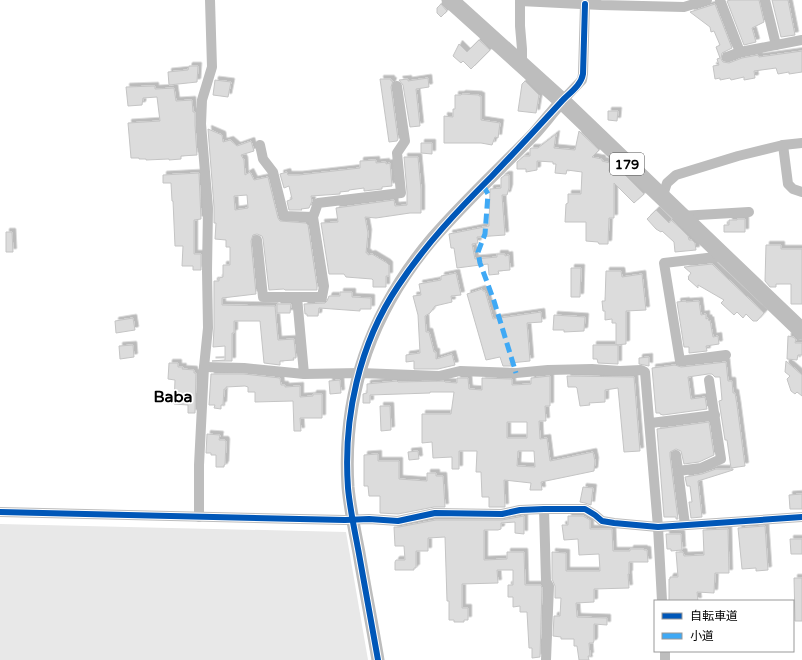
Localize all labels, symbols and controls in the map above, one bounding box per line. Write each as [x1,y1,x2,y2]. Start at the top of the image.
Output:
road number: 179 [610,153,644,175]
district label: Baba [153,387,193,407]
legend [654,600,794,652]
text: 自転車道 [690,609,738,623]
text: 小道 [690,629,714,643]

